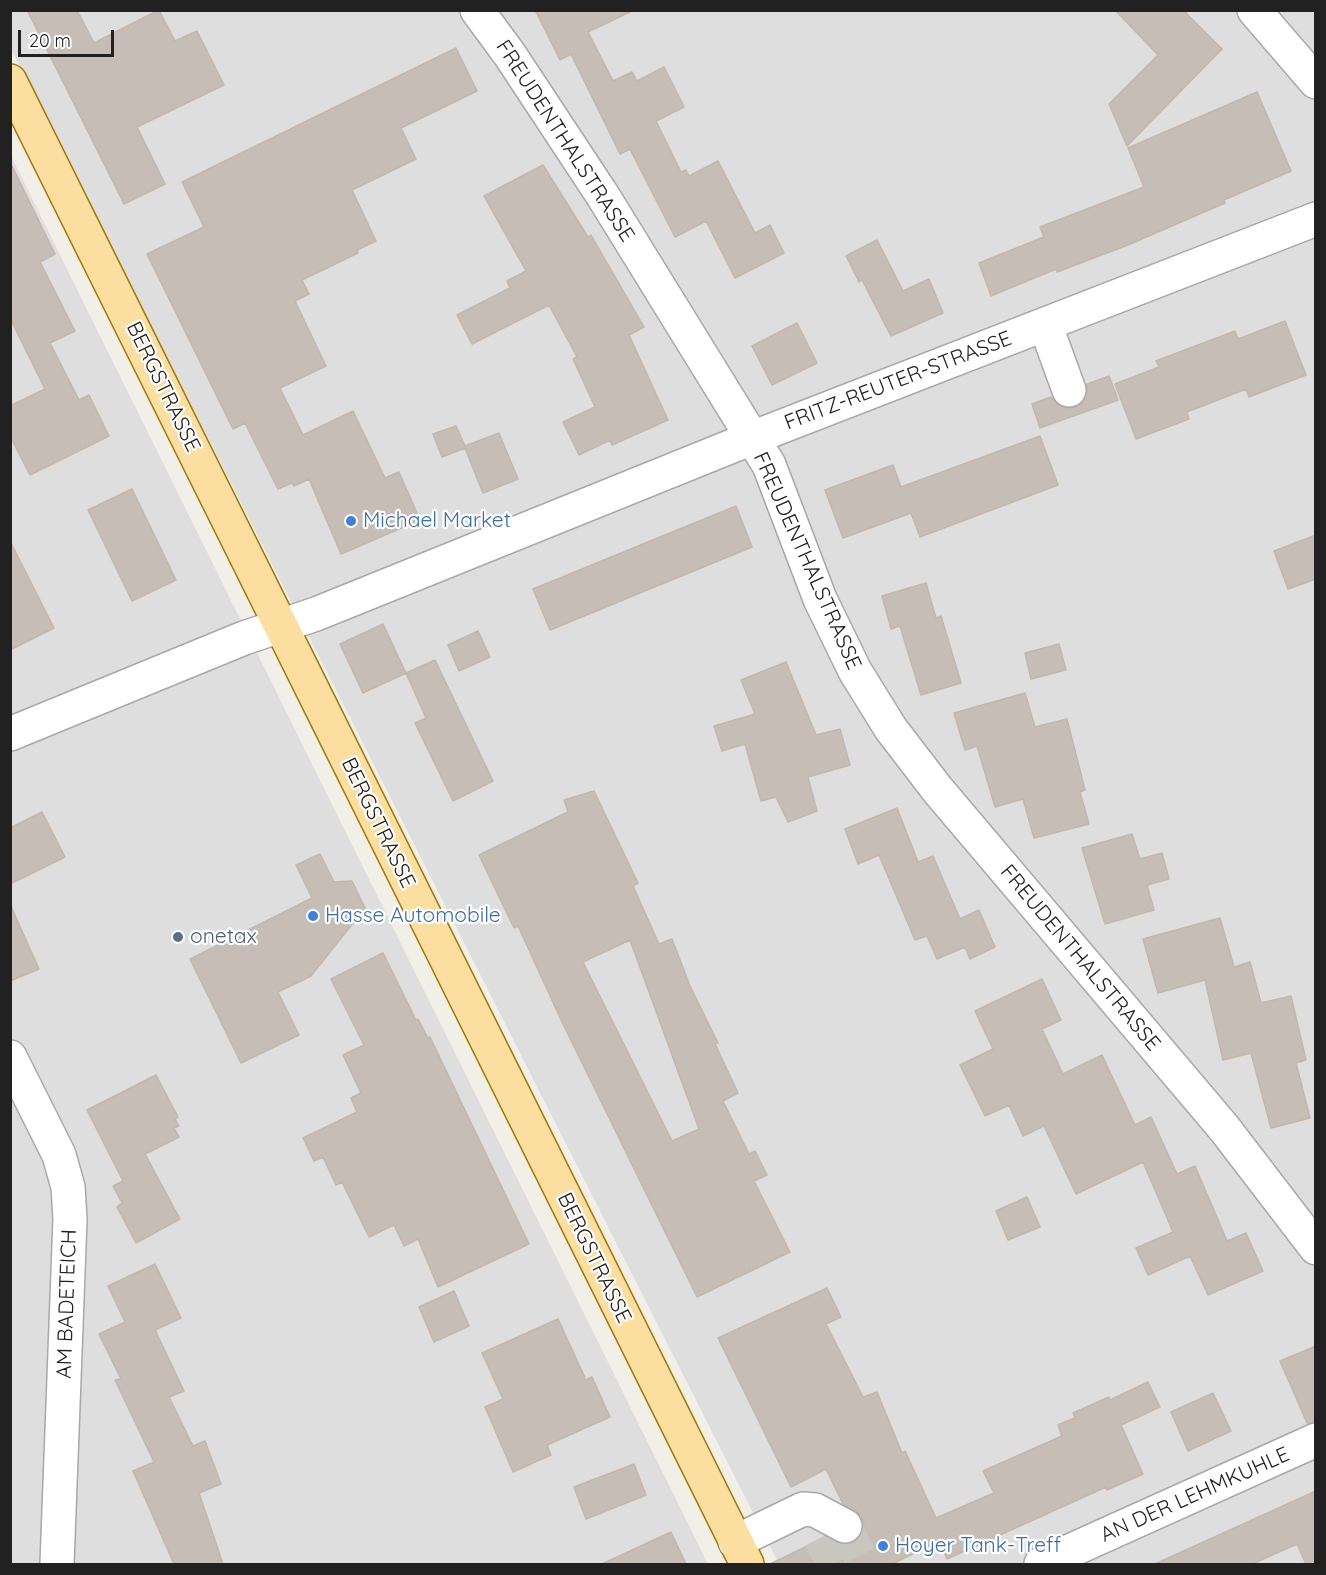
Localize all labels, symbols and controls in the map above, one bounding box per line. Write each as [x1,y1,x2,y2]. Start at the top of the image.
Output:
scale bar [21,18,117,56]
text: 20 m [29,29,71,52]
street label: FREUDENTHALSTRASSE [490,35,640,247]
street label: BERGSTRASSE [121,318,205,456]
street label: FRITZ-REUTER-STRASSE [781,326,1015,436]
street label: FREUDENTHALSTRASSE [748,448,866,674]
place label: Michael Market [363,508,511,534]
marker: Michael Market [344,514,358,528]
street label: BERGSTRASSE [336,754,420,892]
street label: FREUDENTHALSTRASSE [995,860,1165,1056]
place label: Hasse Automobile [325,903,501,929]
marker: Hasse Automobile [306,909,320,923]
place label: onetax [190,924,257,950]
marker: onetax [171,930,185,944]
street label: BERGSTRASSE [552,1189,636,1327]
street label: AM BADETEICH [52,1229,82,1379]
street label: AN DER LEHMKUHLE [1097,1442,1293,1548]
place label: Hoyer Tank-Treff [895,1533,1061,1559]
marker: Hoyer Tank-Treff [876,1539,890,1553]

